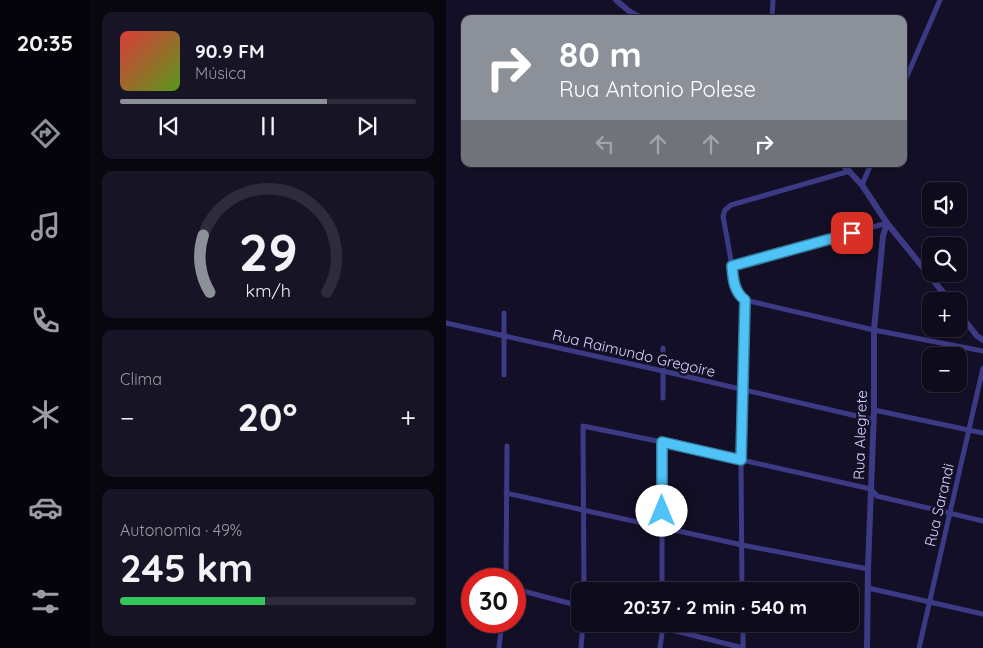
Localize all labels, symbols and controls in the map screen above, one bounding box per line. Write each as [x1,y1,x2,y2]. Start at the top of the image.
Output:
text: 20:35 [17,29,73,57]
text: 80 m [559,32,642,76]
icon: right [476,35,541,100]
text: 90.9 FM [195,39,265,63]
text: Música [195,63,246,83]
text: Rua Antonio Polese [559,75,756,103]
icon: previous [155,112,183,140]
icon: pause [254,112,282,140]
icon: next [353,112,381,140]
icon: directions [28,116,63,151]
icon: left [591,130,619,158]
icon: ahead [644,130,672,158]
icon: ahead [697,130,725,158]
icon: right [750,130,778,158]
map controls [922,182,967,392]
button: sound [922,182,967,227]
icon: music [28,209,63,244]
pin [831,212,873,254]
text: 29 [238,219,298,284]
icon: arrive [838,219,866,247]
button: search [922,237,967,282]
text: km/h [245,279,291,301]
button: + [922,292,967,337]
icon: phone [28,303,63,338]
street label: Rua Raimundo Gregoire [551,325,717,381]
button: − [922,347,967,392]
text: Clima [120,369,162,389]
street label: Rua Alegrete [849,390,871,480]
text: 20° [237,393,297,441]
icon: climate [28,397,63,432]
text: − [120,400,135,435]
text: + [400,400,416,435]
street label: Rua Sarandi [920,462,958,548]
position arrow [635,484,687,536]
icon: car [28,490,63,525]
text: Autonomia · 49% [120,520,242,540]
text: 245 km [120,544,253,592]
speed limit sign: 30 [461,568,526,633]
icon: filters [28,584,63,619]
text: 20:37 · 2 min · 540 m [623,595,807,619]

